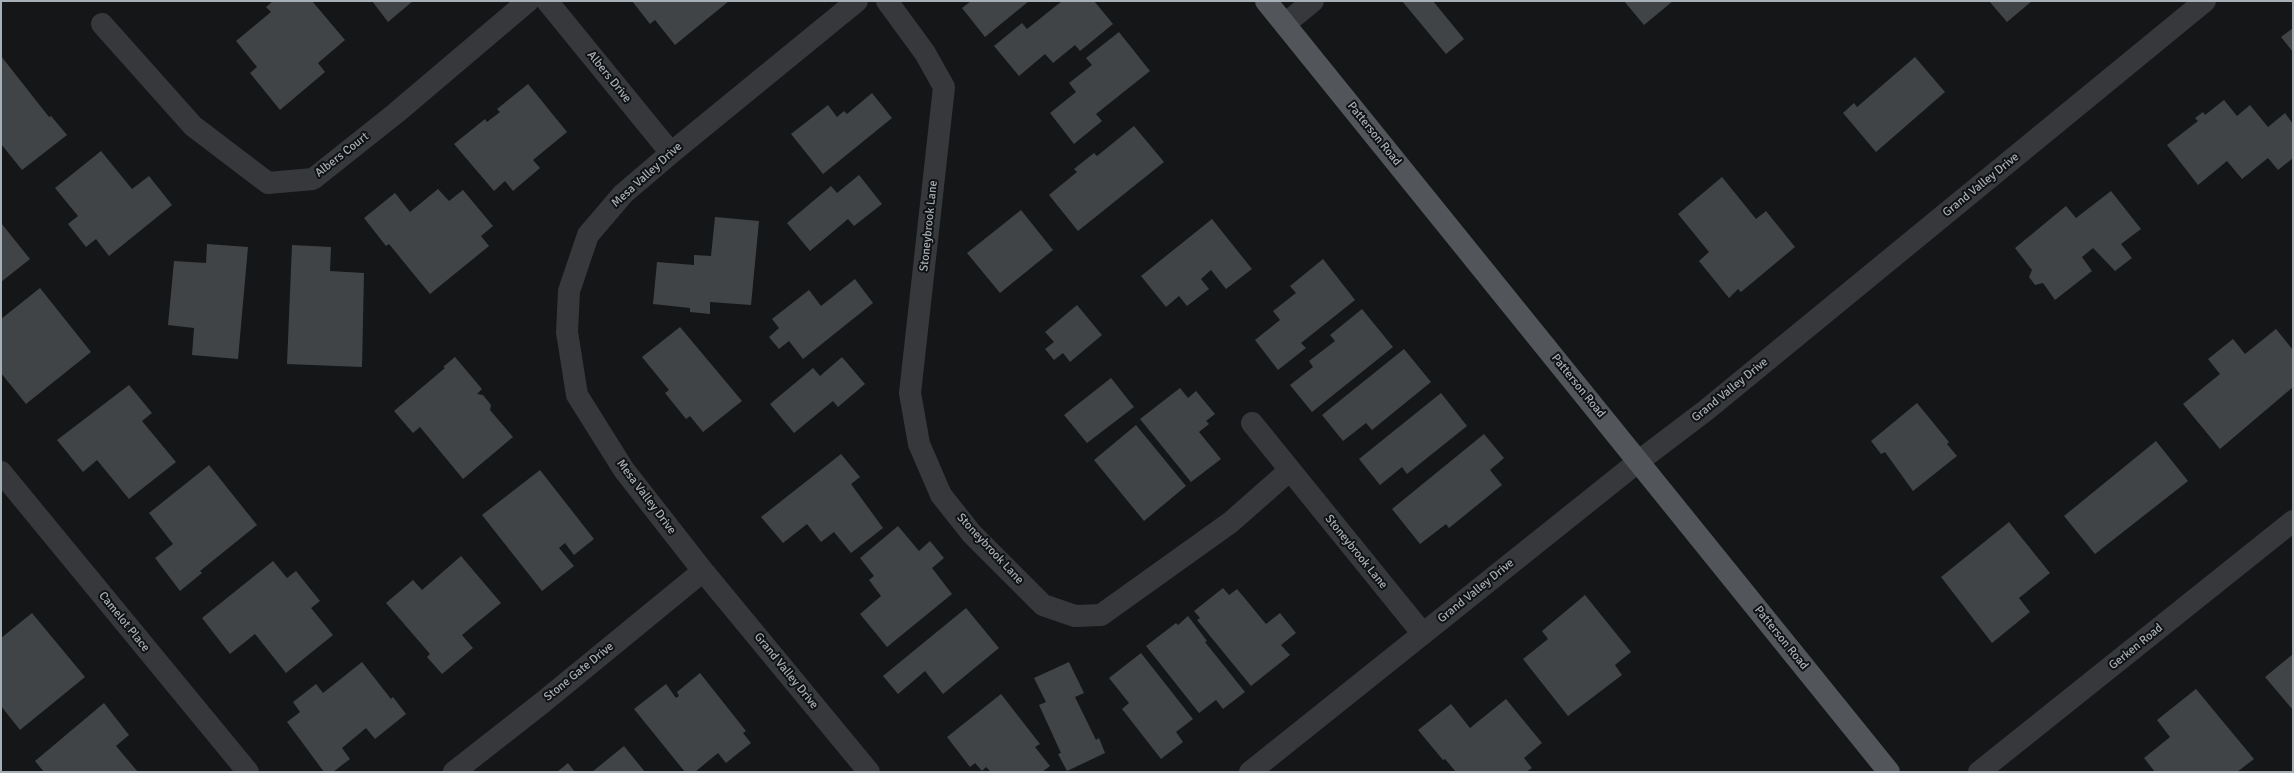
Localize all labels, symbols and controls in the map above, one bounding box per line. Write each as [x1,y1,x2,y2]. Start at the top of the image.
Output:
street label: Albers Drive [584,48,634,106]
street label: Patterson Road [1344,99,1404,169]
street label: Albers Court [312,130,372,180]
street label: Mesa Valley Drive [609,140,685,210]
street label: Grand Valley Drive [1940,150,2022,220]
street label: Stoneybrook Lane [917,180,941,272]
street label: Patterson Road [1548,351,1608,421]
street label: Grand Valley Drive [1689,355,1771,425]
street label: Mesa Valley Drive [613,457,679,537]
street label: Stoneybrook Lane [954,511,1026,587]
street label: Stoneybrook Lane [1322,512,1390,592]
street label: Grand Valley Drive [1435,556,1517,626]
street label: Camelot Place [95,589,153,655]
street label: Patterson Road [1751,603,1811,673]
street label: Gerken Road [2106,621,2166,673]
street label: Grand Valley Drive [751,630,821,712]
street label: Stone Gate Drive [541,640,617,704]

